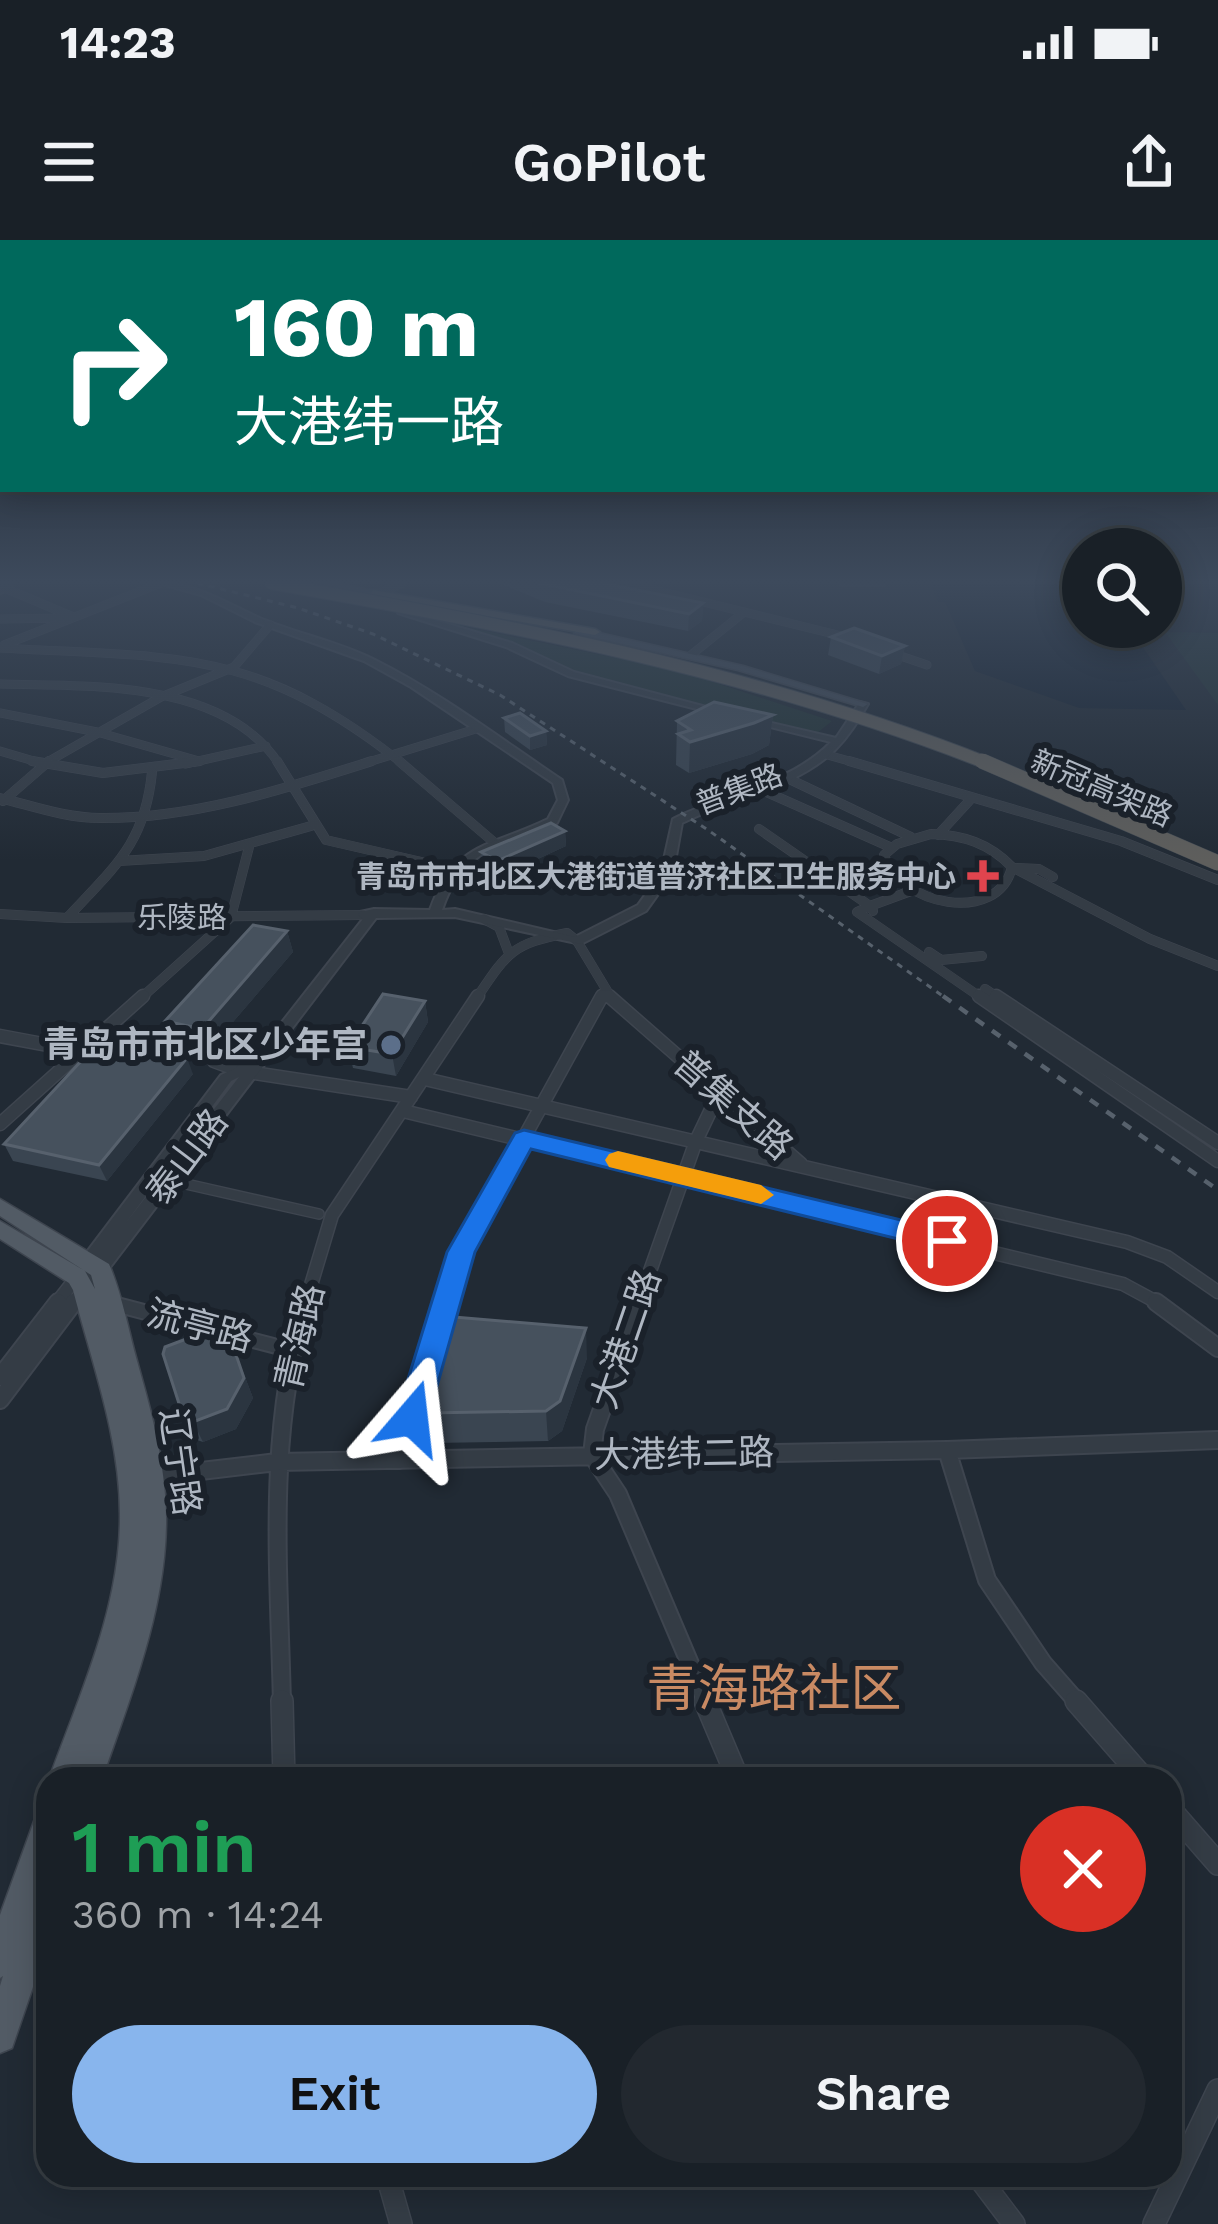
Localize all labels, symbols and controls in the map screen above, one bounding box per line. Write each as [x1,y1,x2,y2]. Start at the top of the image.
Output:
text: 14:23 [60,16,176,69]
icon: menu [36,129,102,195]
icon: share [1116,129,1182,195]
text: GoPilot [512,131,706,194]
text: 160 m [234,278,479,376]
icon: right [36,288,192,444]
text: 大港纬一路 [234,391,504,454]
map controls [1062,528,1182,648]
button: search [1062,528,1182,648]
street label: 新冠高架路 [1026,743,1178,833]
street label: 普集路 [691,757,787,821]
place label: 青岛市市北区大港街道普济社区卫生服务中心 [356,859,956,894]
marker: 青岛市市北区大港街道普济社区卫生服务中心 [967,860,999,892]
street label: 乐陵路 [137,900,227,935]
place label: 青岛市市北区少年宫 [43,1024,367,1066]
marker: 青岛市市北区少年宫 [378,1032,404,1058]
street label: 普集支路 [665,1042,801,1168]
street label: 泰山路 [138,1101,236,1213]
pin [896,1190,998,1292]
icon: arrive [914,1208,980,1274]
street label: 大港二路 [583,1264,669,1414]
street label: 青海路 [267,1280,333,1394]
street label: 流亭路 [142,1292,258,1360]
position arrow [349,1355,475,1481]
street label: 辽宁路 [152,1406,208,1518]
street label: 大港纬二路 [594,1431,774,1477]
district label: 青海路社区 [646,1659,902,1718]
text: 1 min [72,1805,257,1889]
button: close [1020,1806,1146,1932]
text: 360 m · 14:24 [72,1892,324,1937]
button: Exit [72,2025,597,2163]
button: Share [621,2025,1146,2163]

